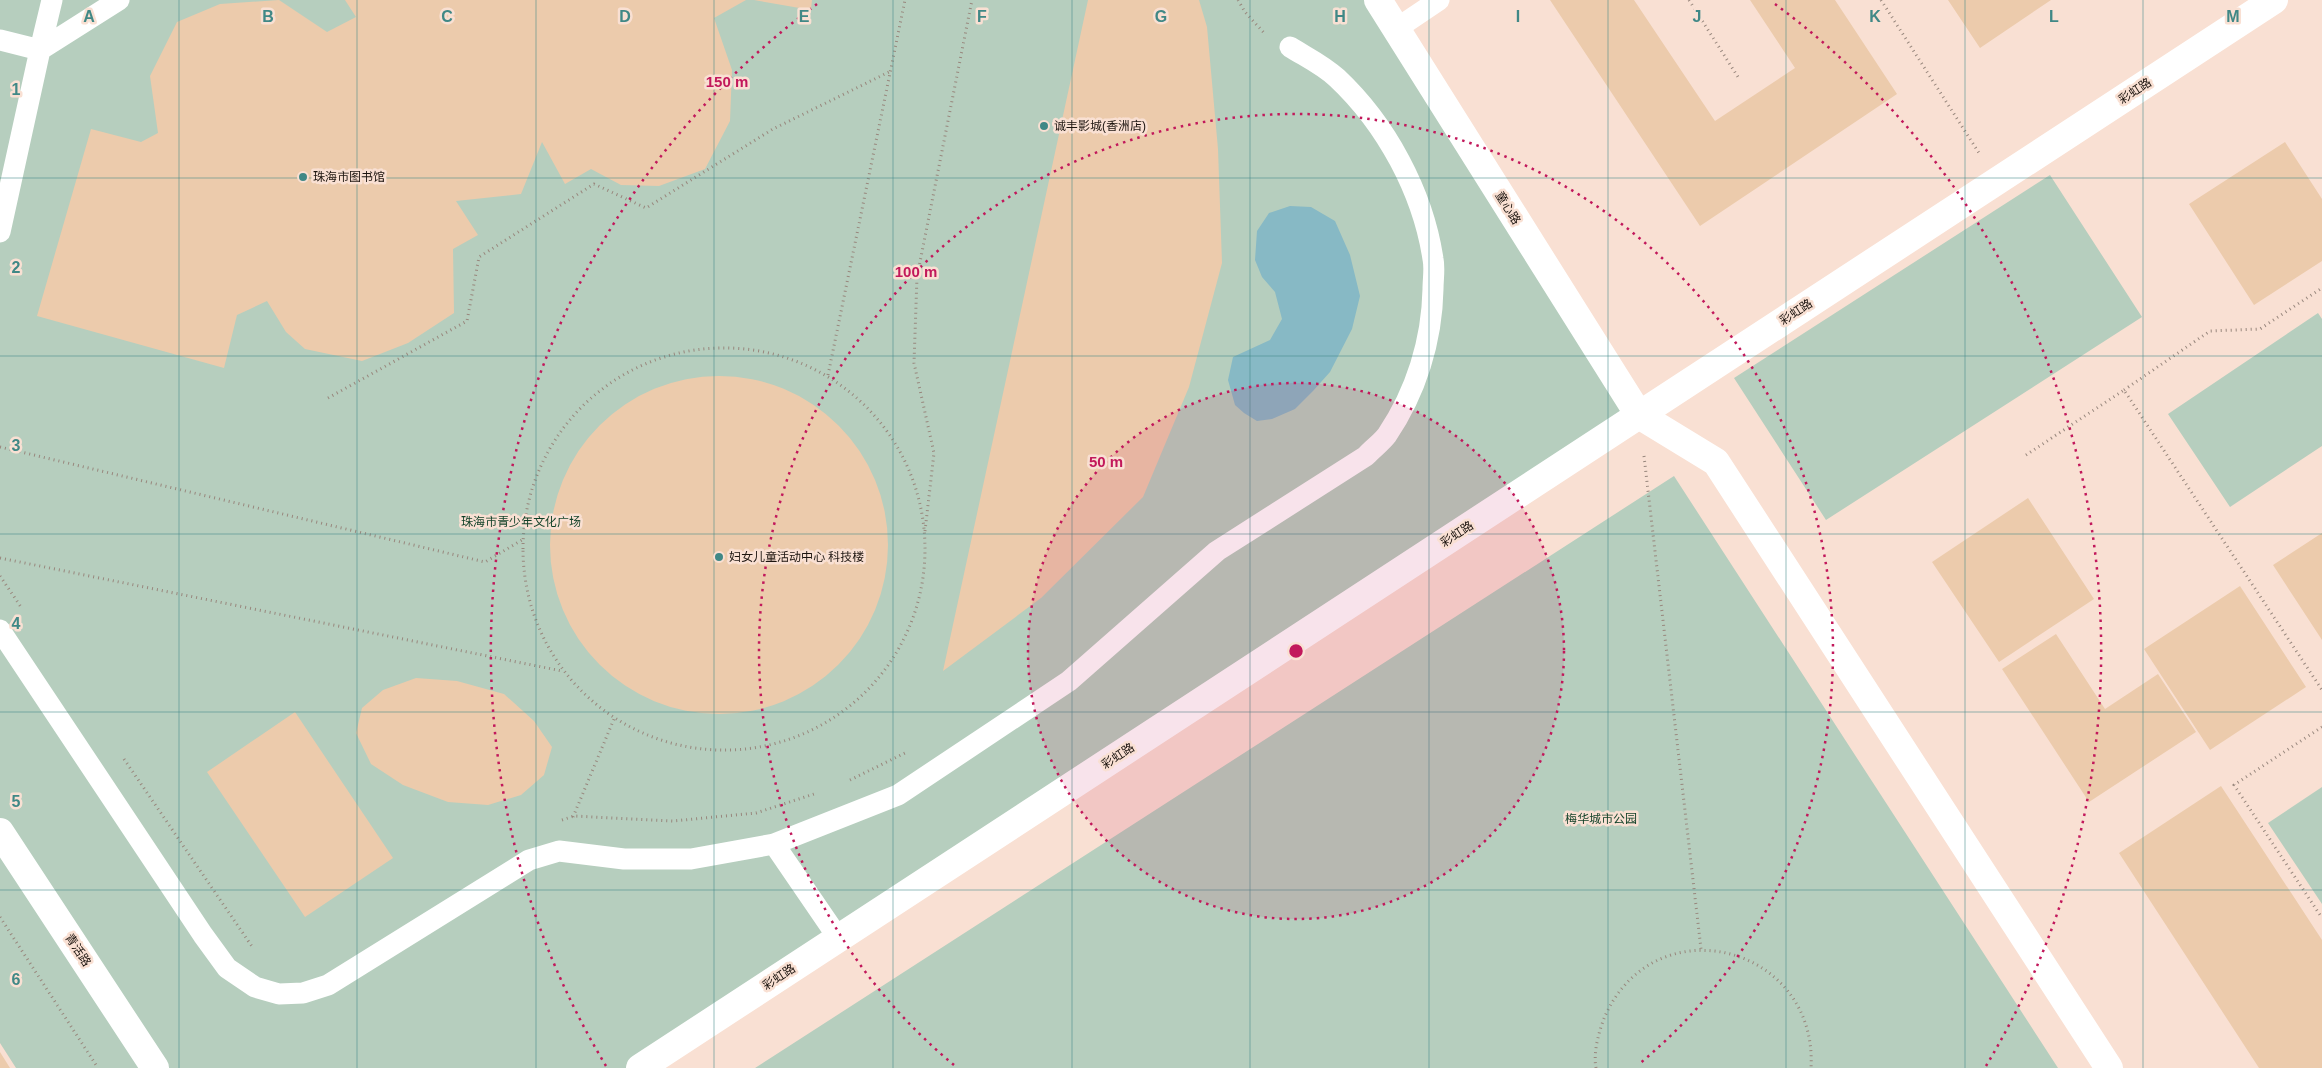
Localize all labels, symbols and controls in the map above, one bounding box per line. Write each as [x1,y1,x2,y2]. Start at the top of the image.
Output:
text: A [83,8,95,25]
text: B [262,8,274,25]
text: C [441,8,453,25]
text: D [619,8,631,25]
text: E [799,8,810,25]
text: F [977,8,987,25]
text: G [1155,8,1167,25]
text: H [1334,8,1346,25]
text: I [1516,8,1520,25]
text: J [1693,8,1701,25]
text: K [1869,8,1881,25]
text: L [2049,8,2059,25]
text: M [2226,8,2240,25]
text: 150 m [706,73,748,90]
street label: 彩虹路 [2116,75,2154,107]
text: 1 [12,81,21,98]
place label: 诚丰影城(香洲店) [1054,119,1146,133]
marker: 诚丰影城(香洲店) [1038,120,1050,132]
place label: 珠海市图书馆 [313,170,385,184]
marker: 珠海市图书馆 [297,171,309,183]
street label: 童心路 [1493,189,1523,227]
text: 2 [12,259,21,276]
text: 100 m [895,263,937,280]
street label: 彩虹路 [1777,296,1815,328]
text: 3 [12,437,21,454]
text: 50 m [1089,453,1123,470]
park label: 珠海市青少年文化广场 [461,515,581,529]
street label: 彩虹路 [1438,518,1476,550]
place label: 妇女儿童活动中心 科技楼 [729,550,864,564]
marker: 妇女儿童活动中心 科技楼 [713,551,725,563]
text: 4 [12,615,21,632]
centre of rings [1287,642,1305,660]
street label: 彩虹路 [1099,740,1137,772]
text: 5 [12,793,21,810]
park label: 梅华城市公园 [1565,812,1637,826]
street label: 青活路 [62,931,94,969]
street label: 彩虹路 [760,961,798,993]
text: 6 [12,971,21,988]

